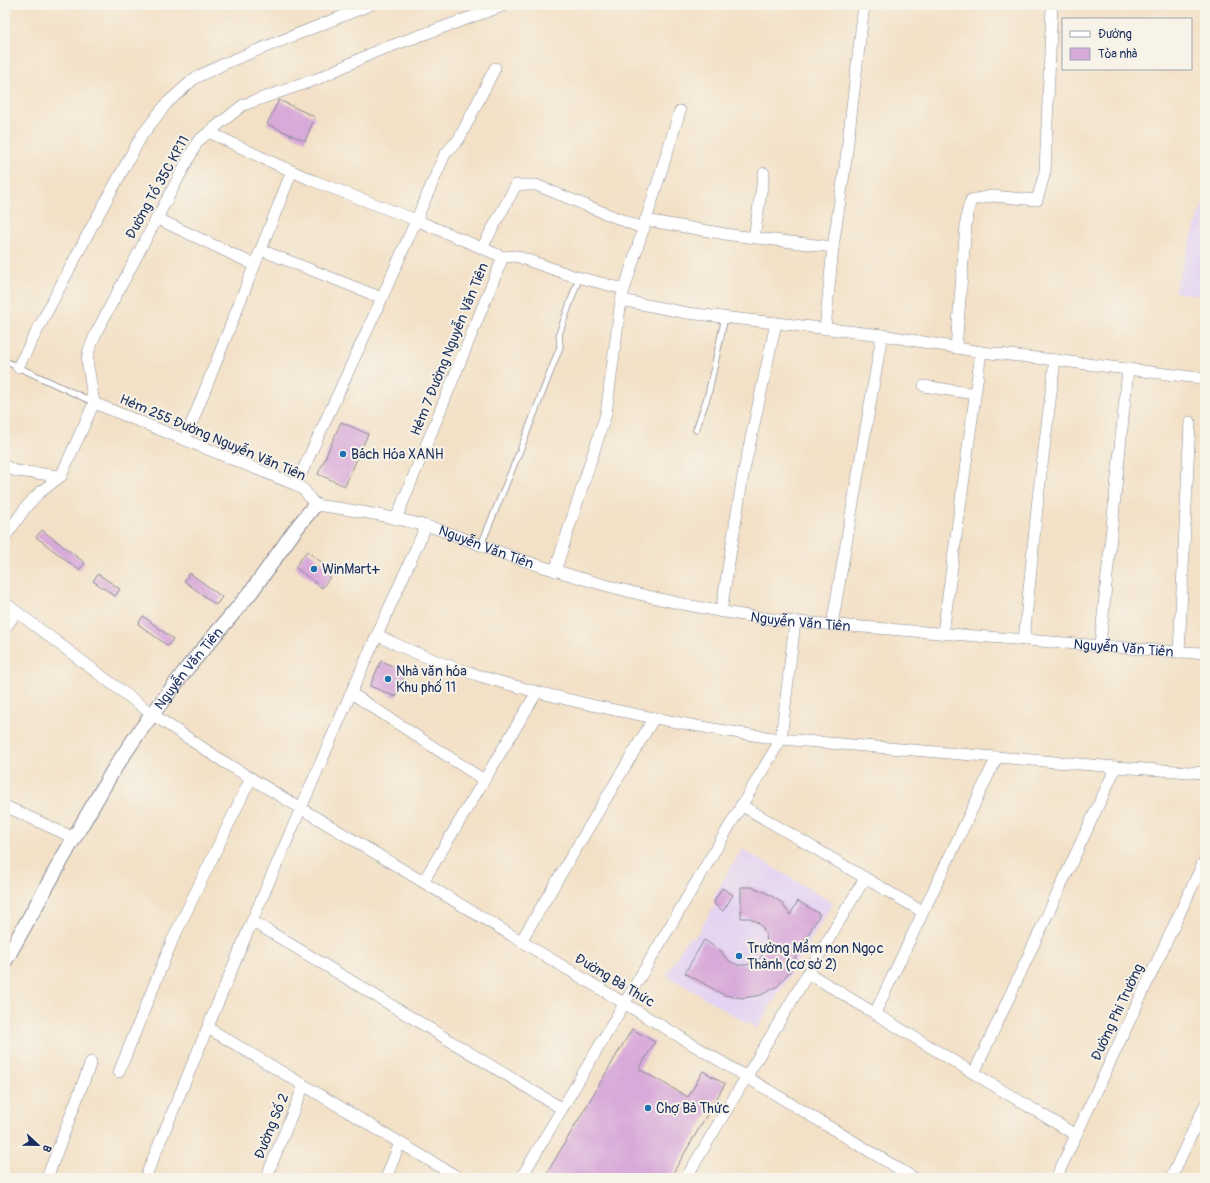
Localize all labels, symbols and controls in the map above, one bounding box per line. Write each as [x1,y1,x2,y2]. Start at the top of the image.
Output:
legend [1062,18,1192,70]
text: Đường [1098,27,1132,42]
text: Tòa nhà [1098,47,1138,62]
street label: Đường Tổ 35C KP.11 [121,132,193,242]
street label: Hẻm 7 Đường Nguyễn Văn Tiên [406,260,492,438]
street label: Hẻm 255 Đường Nguyễn Văn Tiên [117,390,309,484]
place label: Bách Hóa XANH [351,446,444,463]
marker: Bách Hóa XANH [338,449,348,459]
street label: Nguyễn Văn Tiên [436,522,536,572]
place label: WinMart+ [322,561,380,578]
marker: WinMart+ [309,564,319,574]
street label: Nguyễn Văn Tiên [750,608,851,635]
street label: Nguyễn Văn Tiên [151,624,227,713]
street label: Nguyễn Văn Tiên [1073,636,1174,661]
place label: Nhà văn hóa Khu phố 11 [396,663,467,696]
marker: Nhà văn hóa Khu phố 11 [383,674,393,684]
place label: Trường Mầm non Ngọc Thành (cơ sở 2) [747,938,884,973]
street label: Đường Bà Thức [572,950,658,1011]
marker: Trường Mầm non Ngọc Thành (cơ sở 2) [734,951,744,961]
street label: Đường Phi Trường [1088,961,1147,1063]
street label: Đường Số 2 [250,1090,292,1161]
place label: Chợ Bà Thức [656,1100,730,1117]
marker: Chợ Bà Thức [643,1103,653,1113]
north arrow [18,1125,58,1165]
text: B [40,1143,54,1154]

